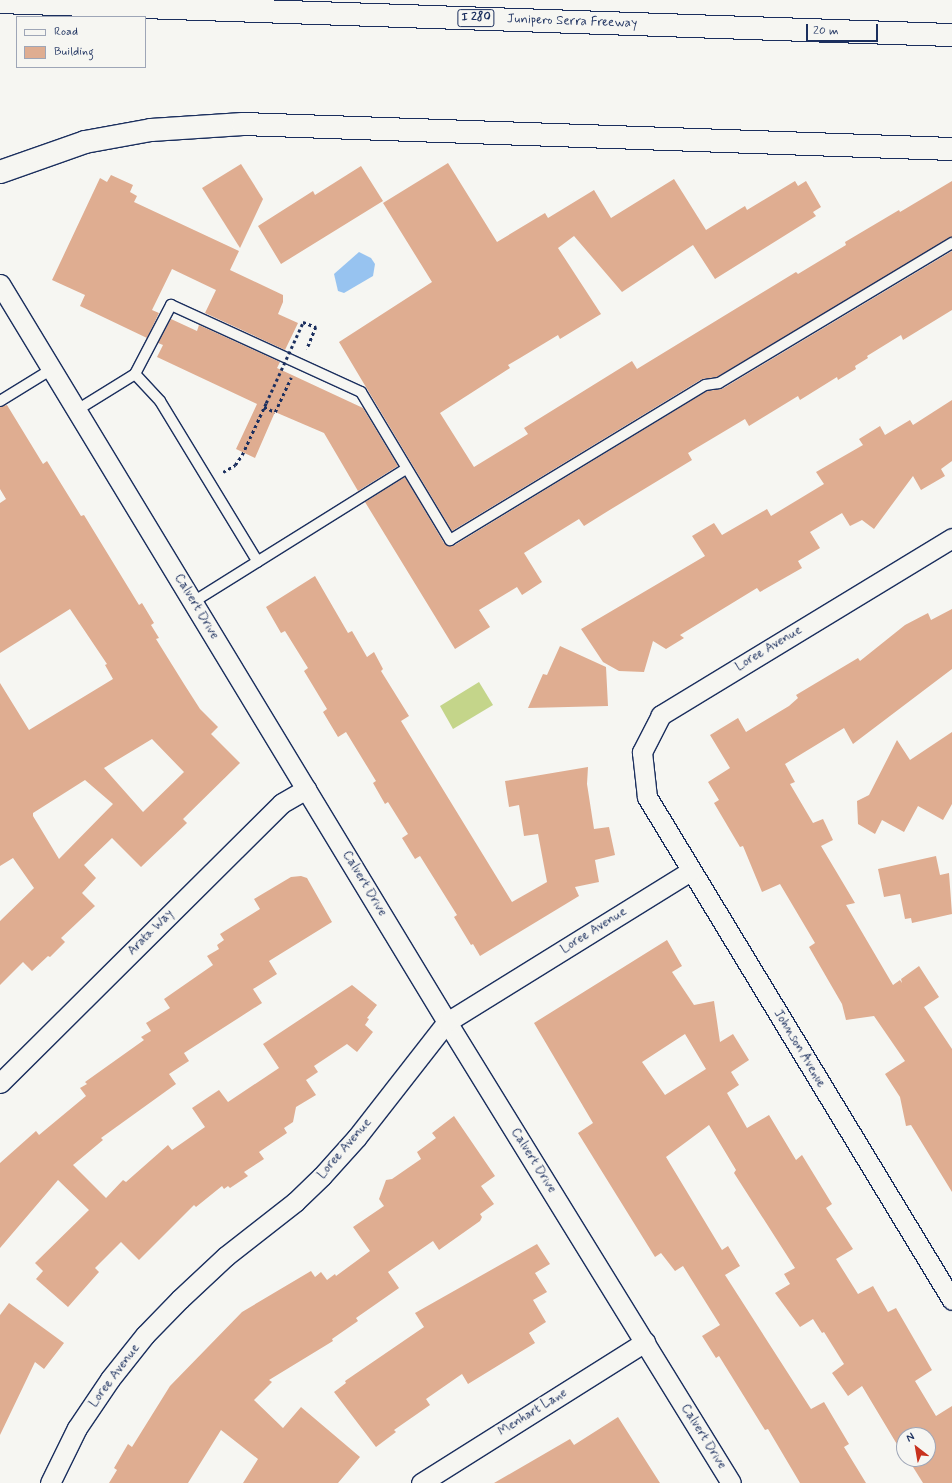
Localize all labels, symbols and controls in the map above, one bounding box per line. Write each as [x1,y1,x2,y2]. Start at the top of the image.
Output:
road number: I 280 [457,8,495,28]
street label: Junipero Serra Freeway [506,12,638,32]
legend [16,16,146,68]
scale bar [808,16,880,42]
text: 20 m [813,23,839,39]
text: Road [54,24,78,40]
text: Building [54,44,94,60]
street label: Calvert Drive [171,572,221,642]
street label: Loree Avenue [733,623,805,675]
street label: Calvert Drive [339,849,389,919]
street label: Loree Avenue [558,904,630,958]
street label: Arata Way [124,906,178,960]
street label: Johnson Avenue [769,1006,829,1092]
street label: Loree Avenue [314,1116,376,1182]
street label: Calvert Drive [507,1126,559,1196]
street label: Loree Avenue [86,1341,144,1411]
street label: Menhart Lane [495,1385,571,1441]
street label: Calvert Drive [677,1402,729,1472]
north arrow [896,1427,936,1467]
text: N [904,1430,917,1445]

